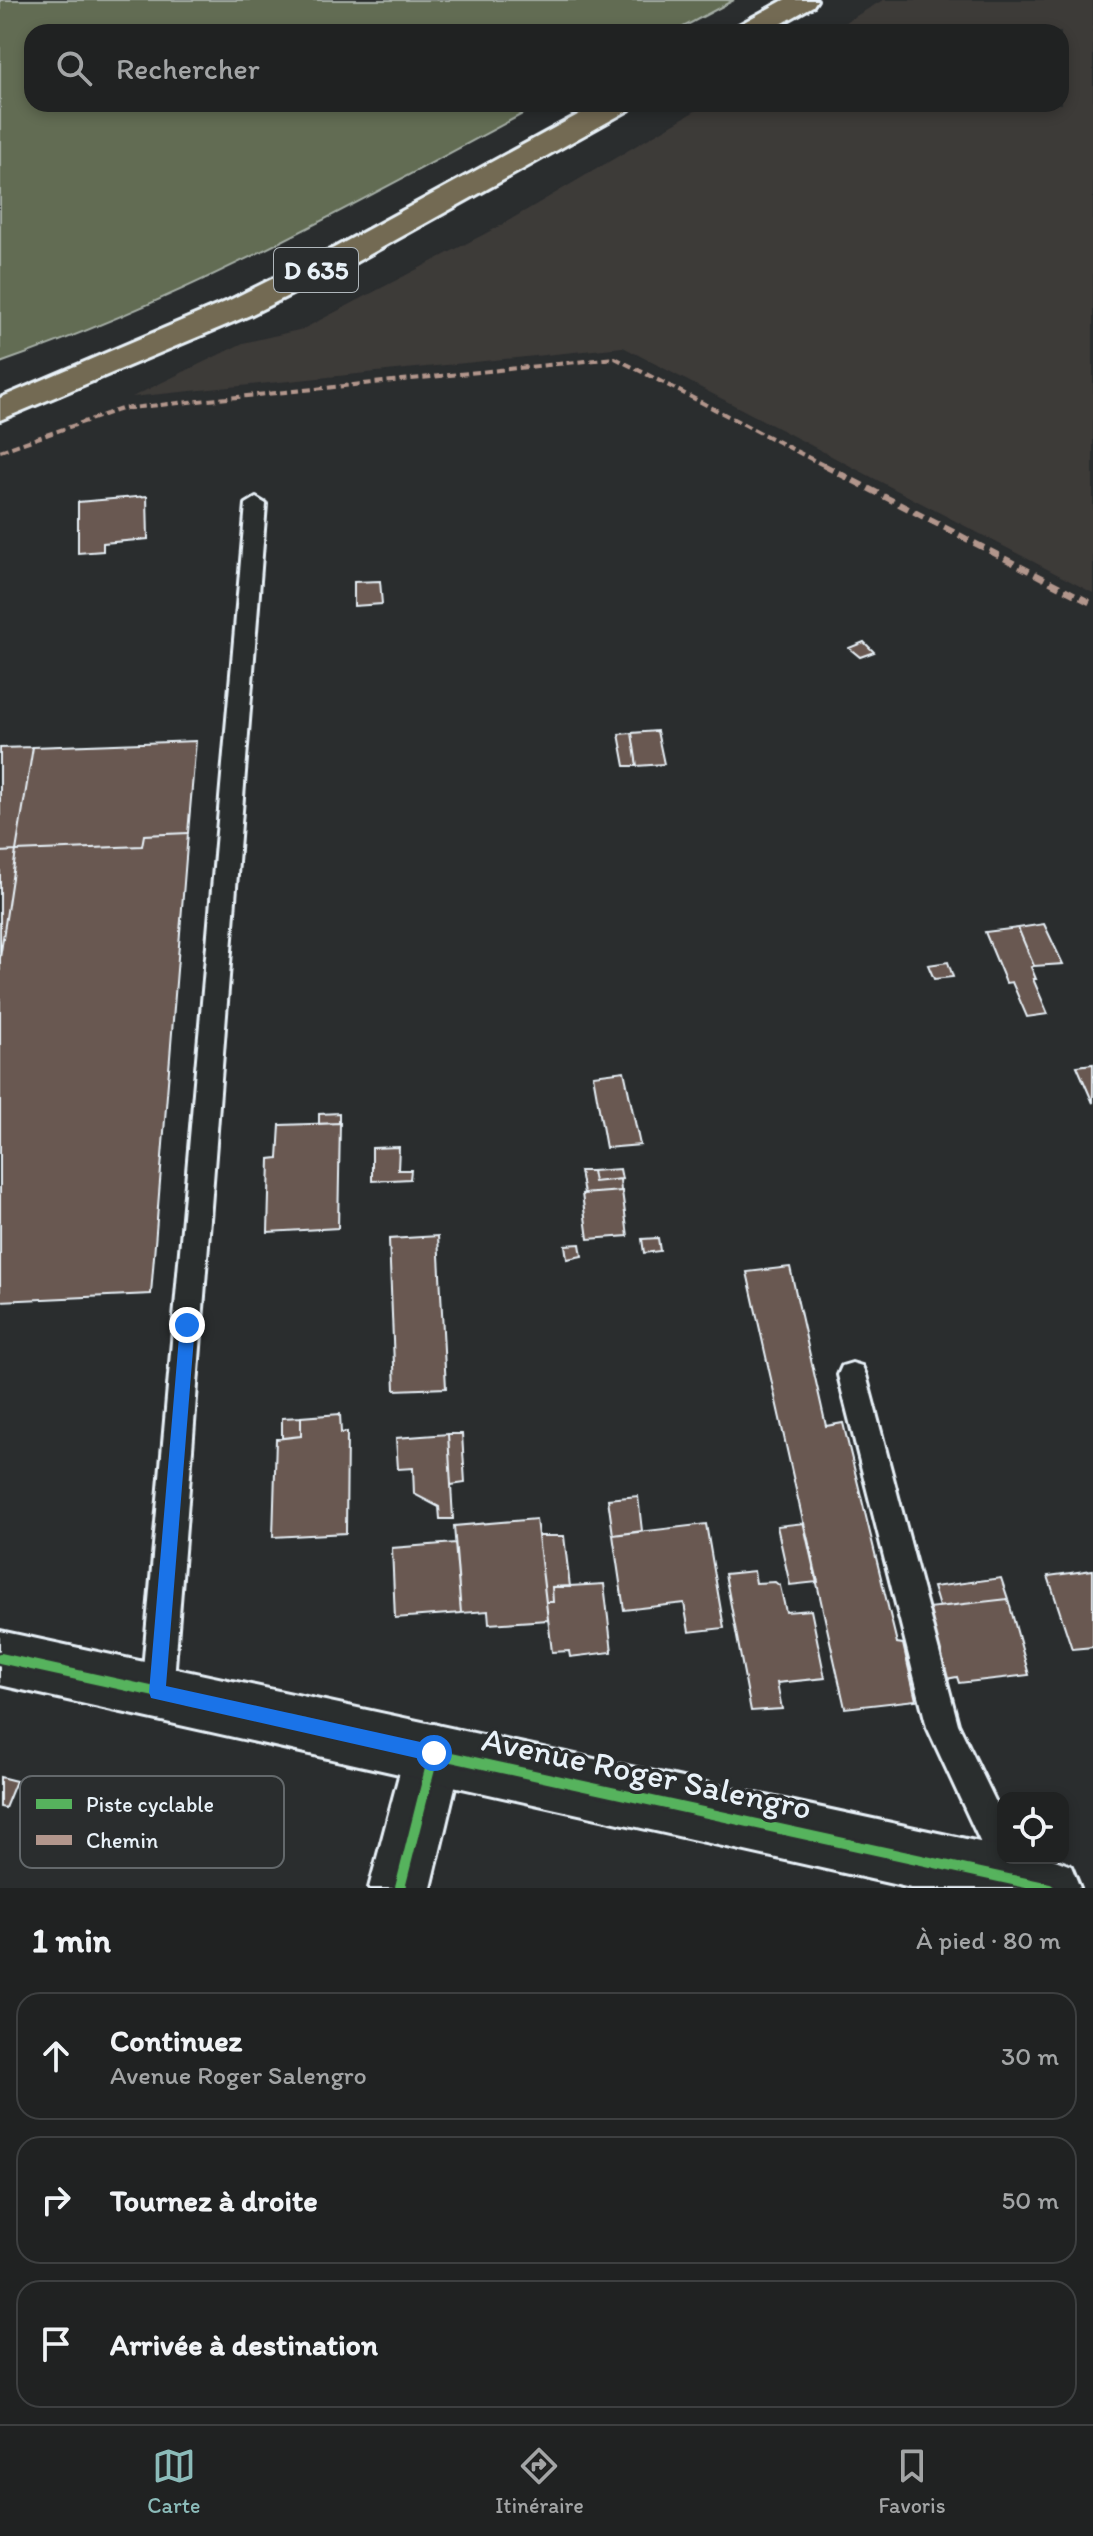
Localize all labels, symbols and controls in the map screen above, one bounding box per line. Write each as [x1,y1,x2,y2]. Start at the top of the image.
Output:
search box [24,24,1069,112]
icon: search [52,46,96,90]
text: Rechercher [116,50,260,87]
road number: D 635 [274,248,358,292]
route end [169,1307,205,1343]
street label: Avenue Roger Salengro [478,1719,815,1828]
route start [416,1735,452,1771]
legend [20,1776,284,1868]
text: Piste cyclable [86,1791,214,1818]
map controls [997,1792,1069,1864]
button: locate [997,1792,1069,1864]
text: Chemin [86,1827,159,1854]
text: 1 min [32,1920,111,1961]
text: À pied · 80 m [916,1924,1061,1956]
text: Continuez [110,2022,242,2059]
icon: ahead [34,2034,78,2078]
text: 30 m [1001,2040,1059,2072]
text: Avenue Roger Salengro [110,2059,367,2091]
icon: right [34,2178,78,2222]
text: Tournez à droite [110,2182,318,2219]
text: 50 m [1002,2184,1059,2216]
icon: arrive [34,2322,78,2366]
text: Arrivée à destination [110,2326,378,2363]
tab: Carte [147,2444,200,2519]
tab: Itinéraire [495,2444,584,2519]
tab: Favoris [879,2444,946,2519]

